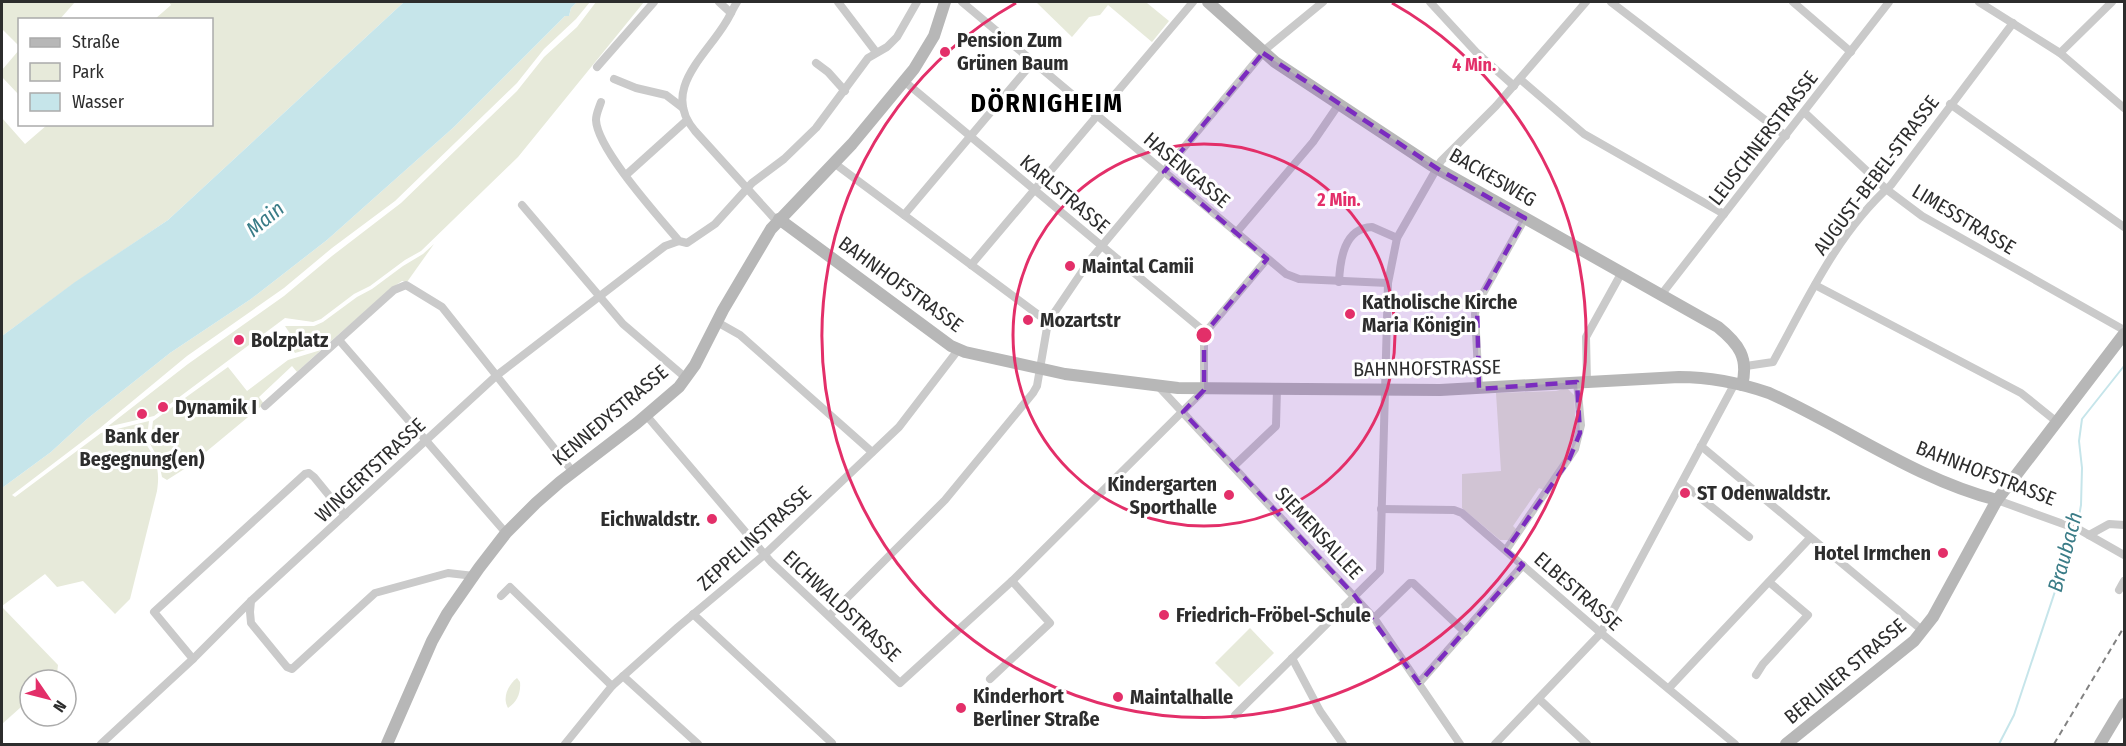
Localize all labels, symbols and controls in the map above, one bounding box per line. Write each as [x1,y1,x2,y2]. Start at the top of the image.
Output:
legend [18,18,213,126]
place label: Pension Zum Grünen Baum [957,28,1069,75]
text: Straße [72,31,120,53]
marker: Pension Zum Grünen Baum [938,45,952,59]
text: 4 Min. [1452,54,1496,76]
text: Park [72,61,105,83]
street label: LEUSCHNERSTRASSE [1703,66,1823,210]
district label: DÖRNIGHEIM [970,88,1124,119]
text: Wasser [72,91,125,113]
street label: AUGUST-BEBEL-STRASSE [1808,91,1944,259]
street label: HASENGASSE [1139,127,1235,213]
street label: BACKESWEG [1445,143,1541,211]
street label: KARLSTRASSE [1015,150,1115,238]
street label: LIMESSTRASSE [1908,179,2020,259]
text: 2 Min. [1316,189,1361,211]
water label: Main [241,196,289,242]
street label: BAHNHOFSTRASSE [834,231,968,337]
place label: Maintal Camii [1082,254,1194,278]
marker: Maintal Camii [1063,259,1077,273]
place label: Katholische Kirche Maria Königin [1362,290,1517,337]
marker: Katholische Kirche Maria Königin [1343,307,1357,321]
place label: Mozartstr [1040,308,1121,332]
marker: Mozartstr [1021,313,1035,327]
centre of rings [1194,325,1214,345]
place label: Bolzplatz [251,328,329,352]
marker: Bolzplatz [232,333,246,347]
street label: BAHNHOFSTRASSE [1353,355,1501,381]
street label: KENNEDYSTRASSE [547,360,673,470]
place label: Dynamik I [175,395,257,419]
marker: Dynamik I [156,400,170,414]
marker: Bank der Begegnung(en) [135,407,149,421]
street label: WINGERTSTRASSE [310,413,430,527]
place label: Bank der Begegnung(en) [80,424,204,471]
street label: BAHNHOFSTRASSE [1913,435,2059,511]
place label: Kindergarten Sporthalle [1108,472,1217,519]
street label: ZEPPELINSTRASSE [692,481,816,595]
place label: ST Odenwaldstr. [1697,481,1831,505]
street label: SIEMENSALLEE [1270,482,1368,584]
marker: ST Odenwaldstr. [1678,486,1692,500]
marker: Kindergarten Sporthalle [1222,488,1236,502]
place label: Eichwaldstr. [601,507,700,531]
water label: Braubach [2042,509,2088,595]
marker: Eichwaldstr. [705,512,719,526]
place label: Hotel Irmchen [1814,541,1931,565]
street label: EICHWALDSTRASSE [778,545,906,667]
marker: Hotel Irmchen [1936,546,1950,560]
street label: ELBESTRASSE [1530,547,1626,635]
place label: Friedrich-Fröbel-Schule [1176,603,1371,627]
marker: Friedrich-Fröbel-Schule [1157,608,1171,622]
street label: BERLINER STRASSE [1779,613,1911,729]
north arrow [18,668,78,728]
place label: Kinderhort Berliner Straße [973,684,1100,731]
place label: Maintalhalle [1130,685,1233,709]
marker: Maintalhalle [1111,690,1125,704]
text: N [49,697,70,716]
marker: Kinderhort Berliner Straße [954,701,968,715]

